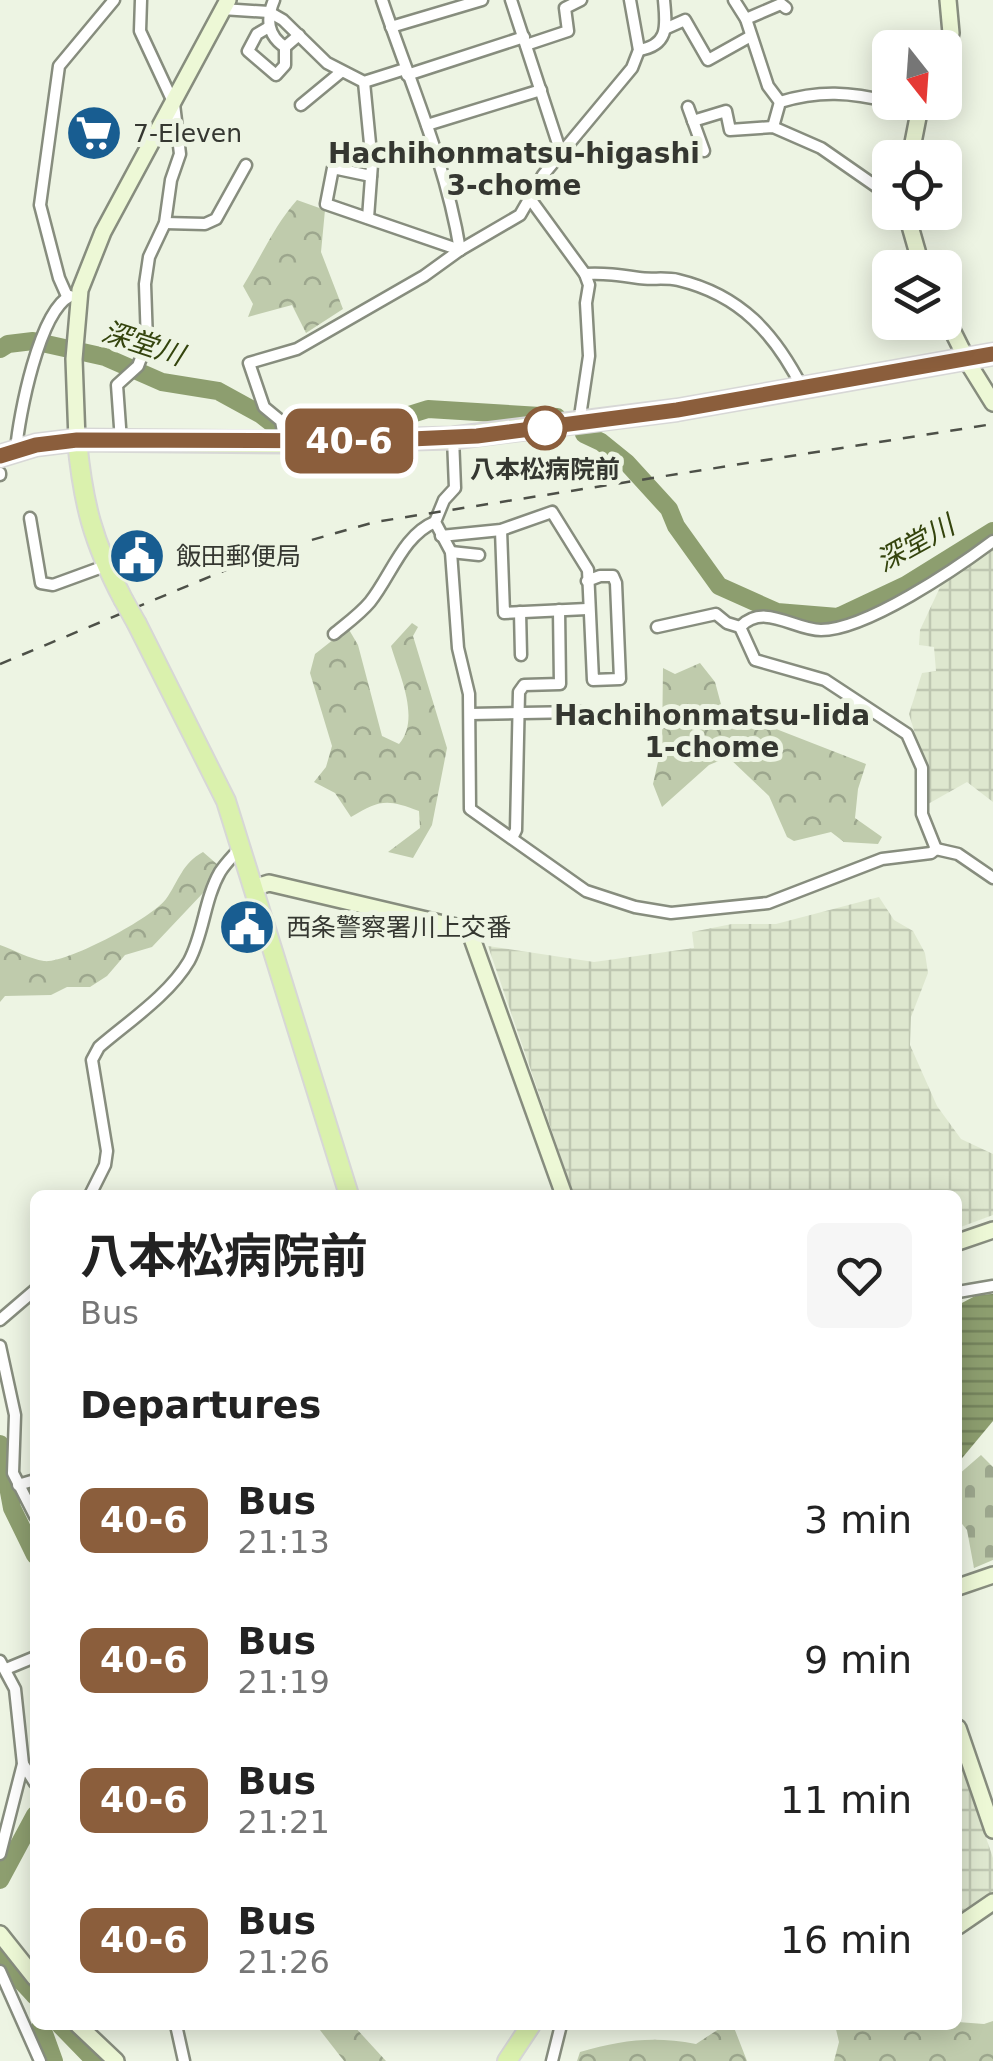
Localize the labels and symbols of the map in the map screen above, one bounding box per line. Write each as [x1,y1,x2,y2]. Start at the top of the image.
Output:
north arrow [872,30,962,120]
supermarket icon: 7-Eleven [64,103,124,163]
place label: 7-Eleven [133,119,242,148]
district label: Hachihonmatsu-higashi 3-chome [328,137,700,202]
water label: 深堂川 [98,315,191,373]
marker: 八本松病院前 [524,407,566,449]
line badge: 40-6 [279,408,419,474]
place label: 八本松病院前 [470,455,620,484]
water label: 深堂川 [871,507,963,578]
public building icon: 飯田郵便局 [107,526,167,586]
place label: 飯田郵便局 [176,542,301,571]
district label: Hachihonmatsu-Iida 1-chome [554,699,870,764]
public building icon: 西条警察署川上交番 [217,897,277,957]
place label: 西条警察署川上交番 [286,913,511,942]

